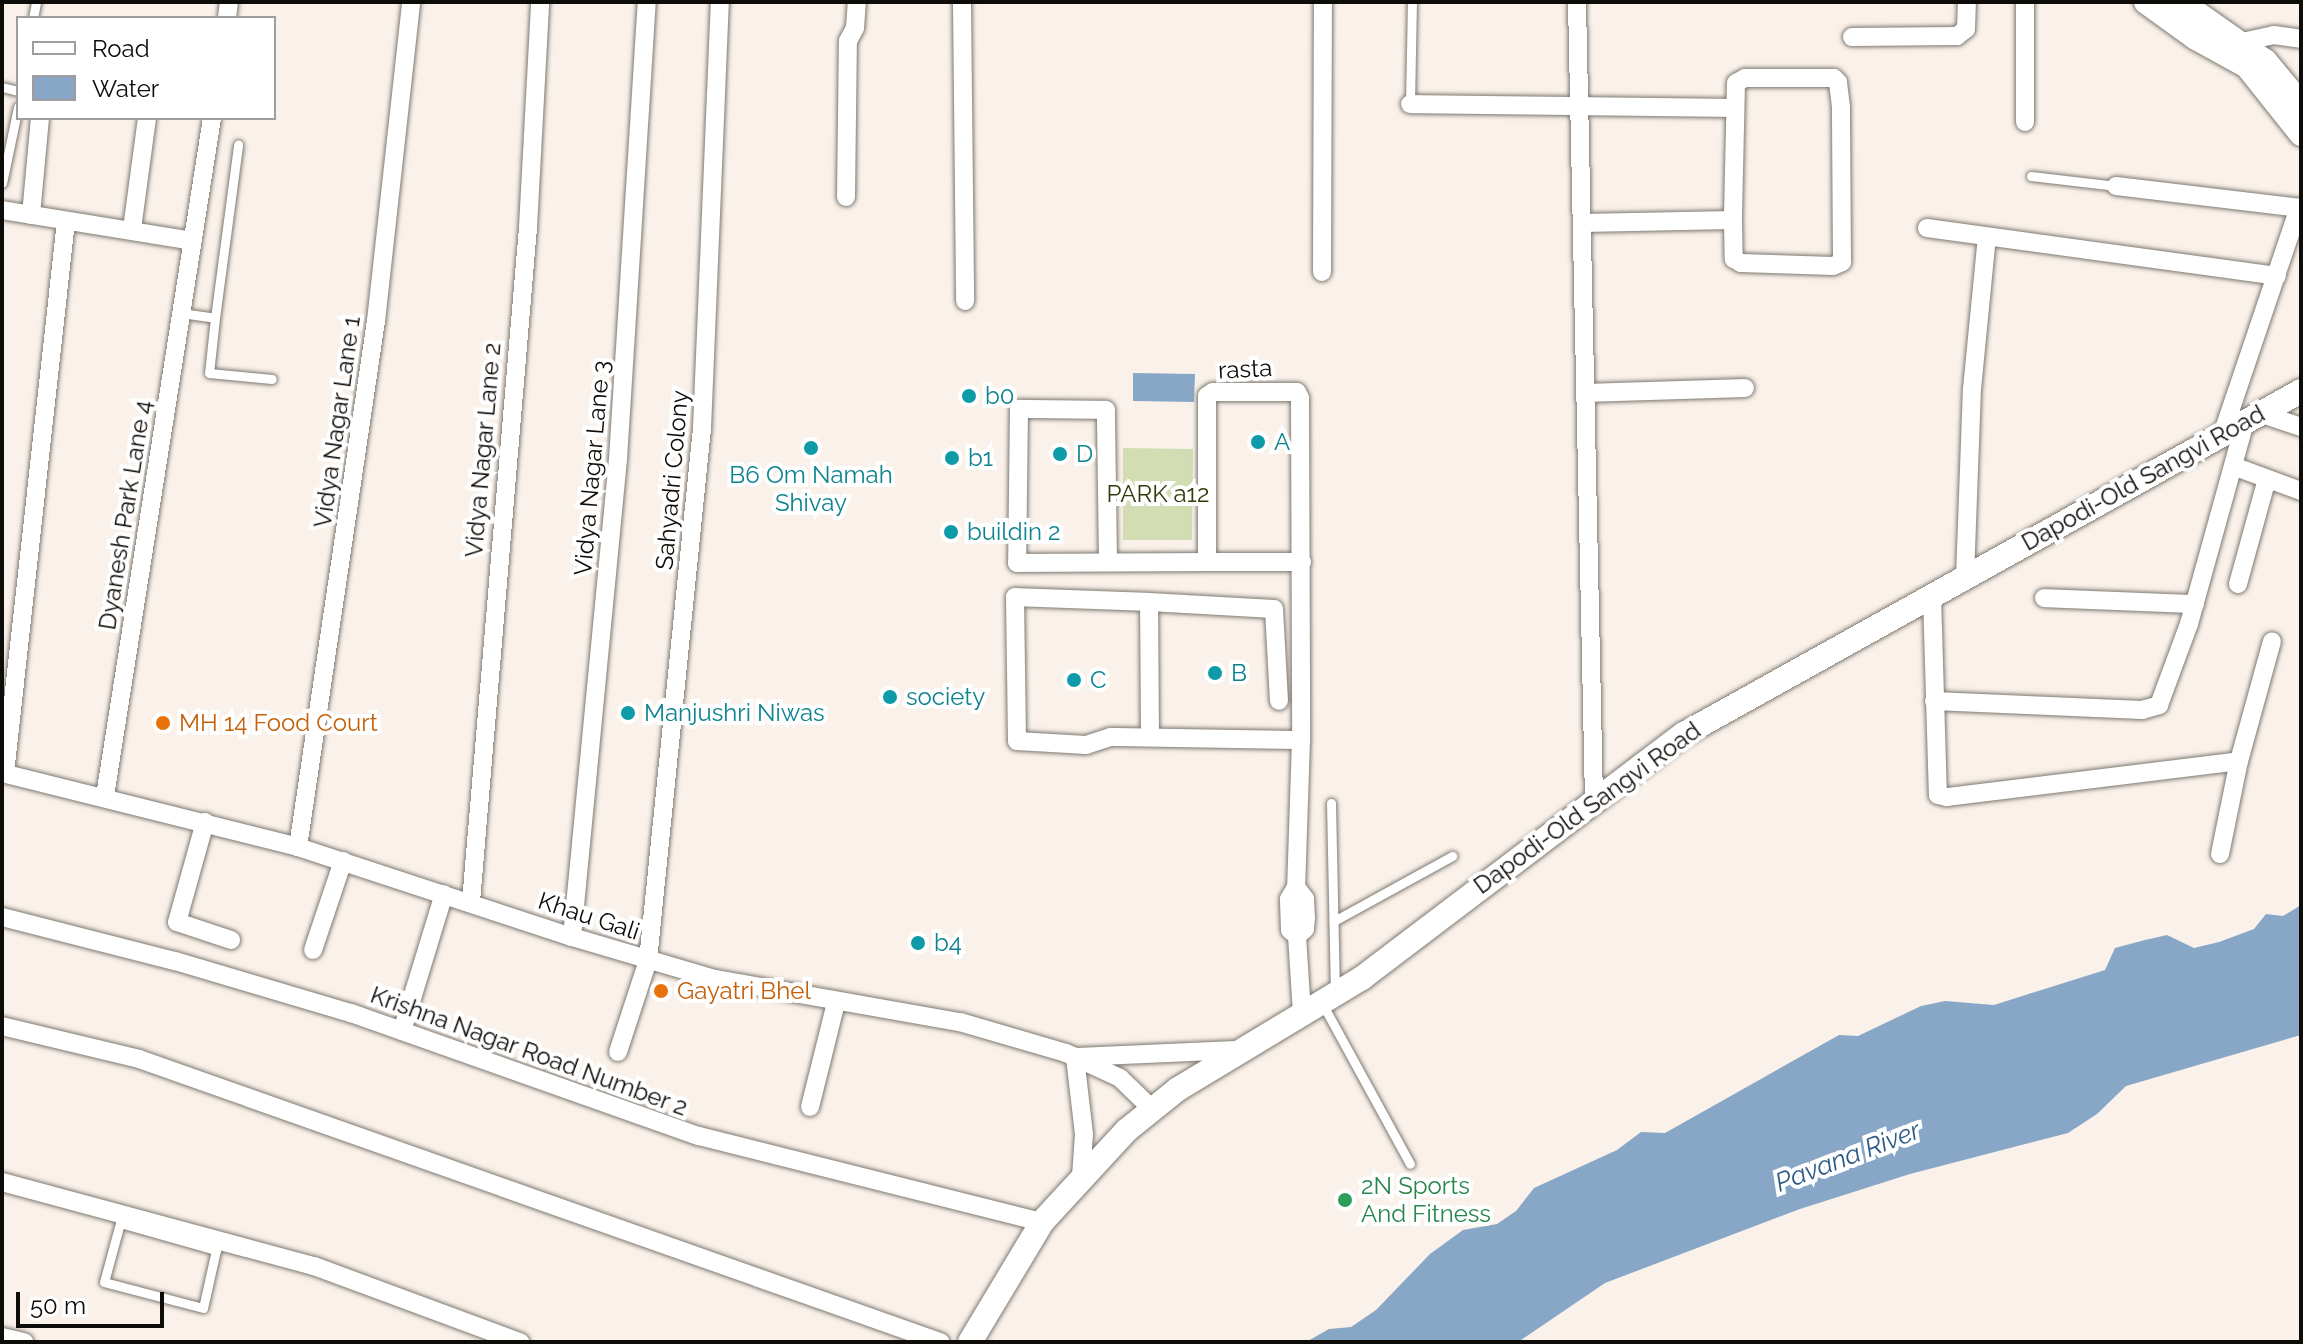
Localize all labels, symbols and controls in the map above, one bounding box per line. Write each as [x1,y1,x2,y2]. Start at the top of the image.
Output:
legend [16,16,276,120]
text: Road [92,34,150,63]
text: Water [92,74,159,103]
street label: Vidya Nagar Lane 1 [308,314,366,530]
street label: Vidya Nagar Lane 2 [459,341,507,559]
street label: rasta [1217,353,1273,385]
street label: Vidya Nagar Lane 3 [568,359,616,577]
place label: b0 [985,382,1014,410]
marker: b0 [960,387,978,405]
street label: Sahyadri Colony [650,389,694,571]
street label: Dyanesh Park Lane 4 [93,398,157,632]
street label: Dapodi-Old Sangvi Road [2016,399,2270,557]
place label: A [1274,428,1290,456]
marker: A [1249,433,1267,451]
marker: B6 Om Namah Shivay [802,439,820,457]
place label: D [1076,440,1093,468]
place label: b1 [968,444,993,472]
marker: D [1051,445,1069,463]
marker: b1 [943,449,961,467]
place label: B6 Om Namah Shivay [729,461,893,517]
park label: PARK a12 [1106,480,1210,508]
place label: buildin 2 [967,518,1061,546]
marker: buildin 2 [942,523,960,541]
place label: B [1231,659,1247,687]
marker: B [1206,664,1224,682]
place label: C [1090,666,1106,694]
marker: C [1065,671,1083,689]
place label: society [906,683,985,711]
marker: society [881,688,899,706]
place label: Manjushri Niwas [644,699,825,727]
marker: Manjushri Niwas [619,704,637,722]
place label: MH 14 Food Court [179,709,378,737]
marker: MH 14 Food Court [154,714,172,732]
street label: Dapodi-Old Sangvi Road [1468,716,1706,900]
street label: Khau Gali [535,886,643,946]
place label: b4 [934,929,962,957]
marker: b4 [909,934,927,952]
place label: Gayatri Bhel [677,977,811,1005]
street label: Krishna Nagar Road Number 2 [366,980,692,1122]
marker: Gayatri Bhel [652,982,670,1000]
water label: Pavana River [1771,1115,1925,1199]
place label: 2N Sports And Fitness [1361,1172,1491,1228]
marker: 2N Sports And Fitness [1336,1191,1354,1209]
scale bar [20,1276,168,1326]
text: 50 m [30,1291,86,1320]

